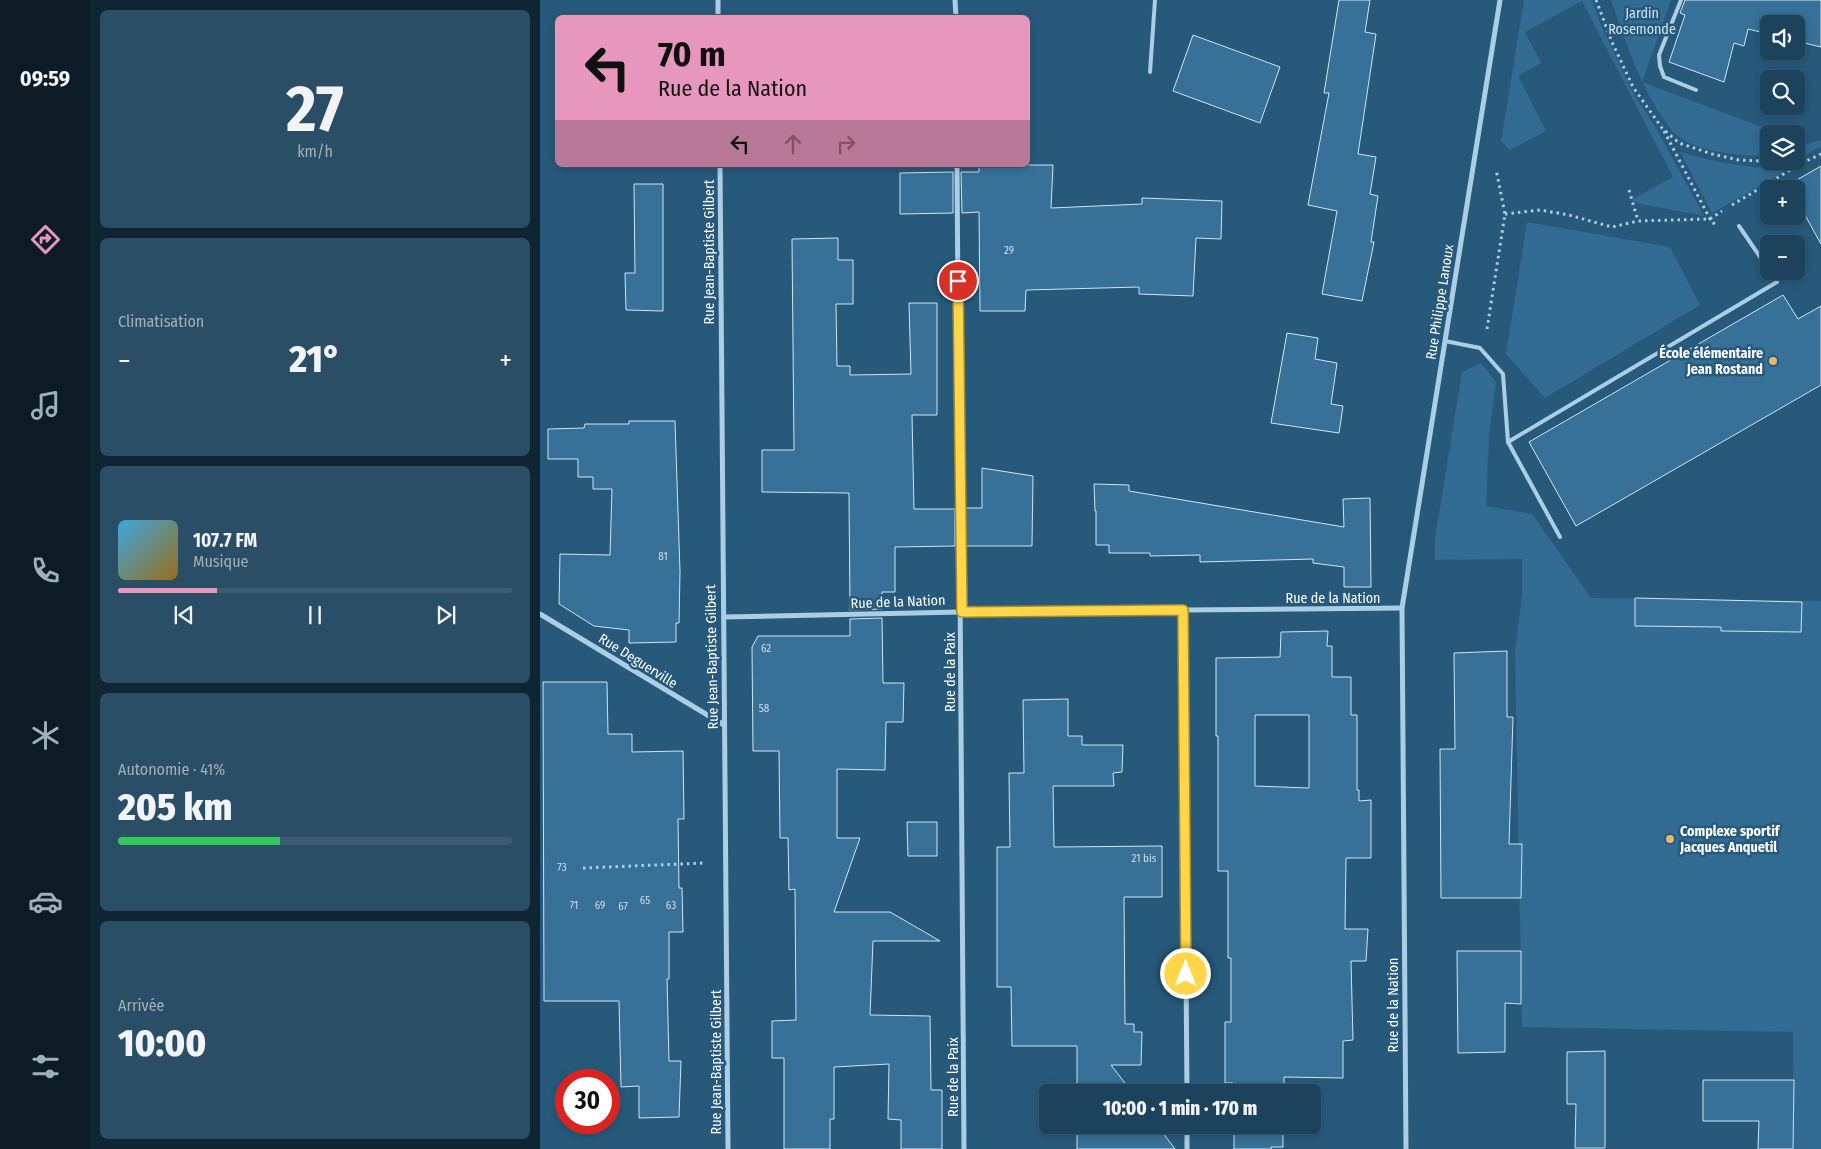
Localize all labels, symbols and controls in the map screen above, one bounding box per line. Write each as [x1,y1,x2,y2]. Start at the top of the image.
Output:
park label: Jardin Rosemonde [1608,5,1676,38]
map controls [1760,15,1805,280]
button: sound [1760,15,1805,60]
text: 70 m [658,33,726,75]
icon: left [575,35,640,100]
text: 09:59 [20,65,70,92]
text: 27 [286,70,344,148]
button: search [1760,70,1805,115]
text: Rue de la Nation [658,75,807,102]
button: layers [1760,125,1805,170]
icon: left [726,130,754,158]
icon: ahead [779,130,807,158]
icon: right [832,130,860,158]
text: km/h [297,142,333,161]
street label: Rue Jean-Baptiste Gilbert [701,179,718,324]
button: + [1760,180,1805,225]
icon: directions [28,222,63,257]
button: − [1760,235,1805,280]
street label: Rue Philippe Lanoux [1422,242,1458,361]
house number: 29 [1004,244,1014,257]
pin [937,260,979,302]
icon: arrive [944,267,972,295]
text: Climatisation [118,312,204,331]
text: 21° [289,336,341,382]
text: − [118,344,131,377]
text: + [499,344,512,377]
place label: École élémentaire Jean Rostand [1659,344,1763,378]
marker: École élémentaire Jean Rostand [1767,355,1779,367]
icon: music [28,388,63,423]
text: 107.7 FM [193,529,257,552]
house number: 81 [658,550,668,563]
text: Musique [193,552,248,571]
icon: phone [28,553,63,588]
street label: Rue Jean-Baptiste Gilbert [702,584,722,730]
street label: Rue de la Nation [1286,590,1380,607]
street label: Rue de la Nation [850,592,946,612]
icon: previous [170,601,198,629]
icon: pause [301,601,329,629]
icon: next [432,601,460,629]
street label: Rue Deguerville [595,630,681,692]
street label: Rue de la Paix [942,631,959,712]
house number: 62 [761,642,771,655]
house number: 58 [759,702,770,715]
icon: climate [28,718,63,753]
text: Autonomie · 41% [118,760,225,779]
text: 205 km [118,784,232,830]
place label: Complexe sportif Jacques Anquetil [1679,823,1781,856]
marker: Complexe sportif Jacques Anquetil [1664,833,1676,845]
house number: 21 bis [1132,852,1157,865]
house number: 73 [557,861,567,874]
icon: car [28,884,63,919]
house number: 65 [640,894,650,907]
house number: 71 [570,899,578,912]
house number: 69 [595,899,605,912]
house number: 63 [666,899,676,912]
house number: 67 [618,900,628,913]
position arrow [1159,947,1211,999]
street label: Rue de la Nation [1385,958,1402,1052]
street label: Rue Jean-Baptiste Gilbert [708,989,725,1134]
text: Arrivée [118,996,164,1015]
text: 10:00 [118,1020,206,1066]
street label: Rue de la Paix [945,1036,962,1117]
icon: filters [28,1049,63,1084]
speed limit sign: 30 [555,1069,620,1134]
text: 10:00 · 1 min · 170 m [1103,1097,1257,1120]

